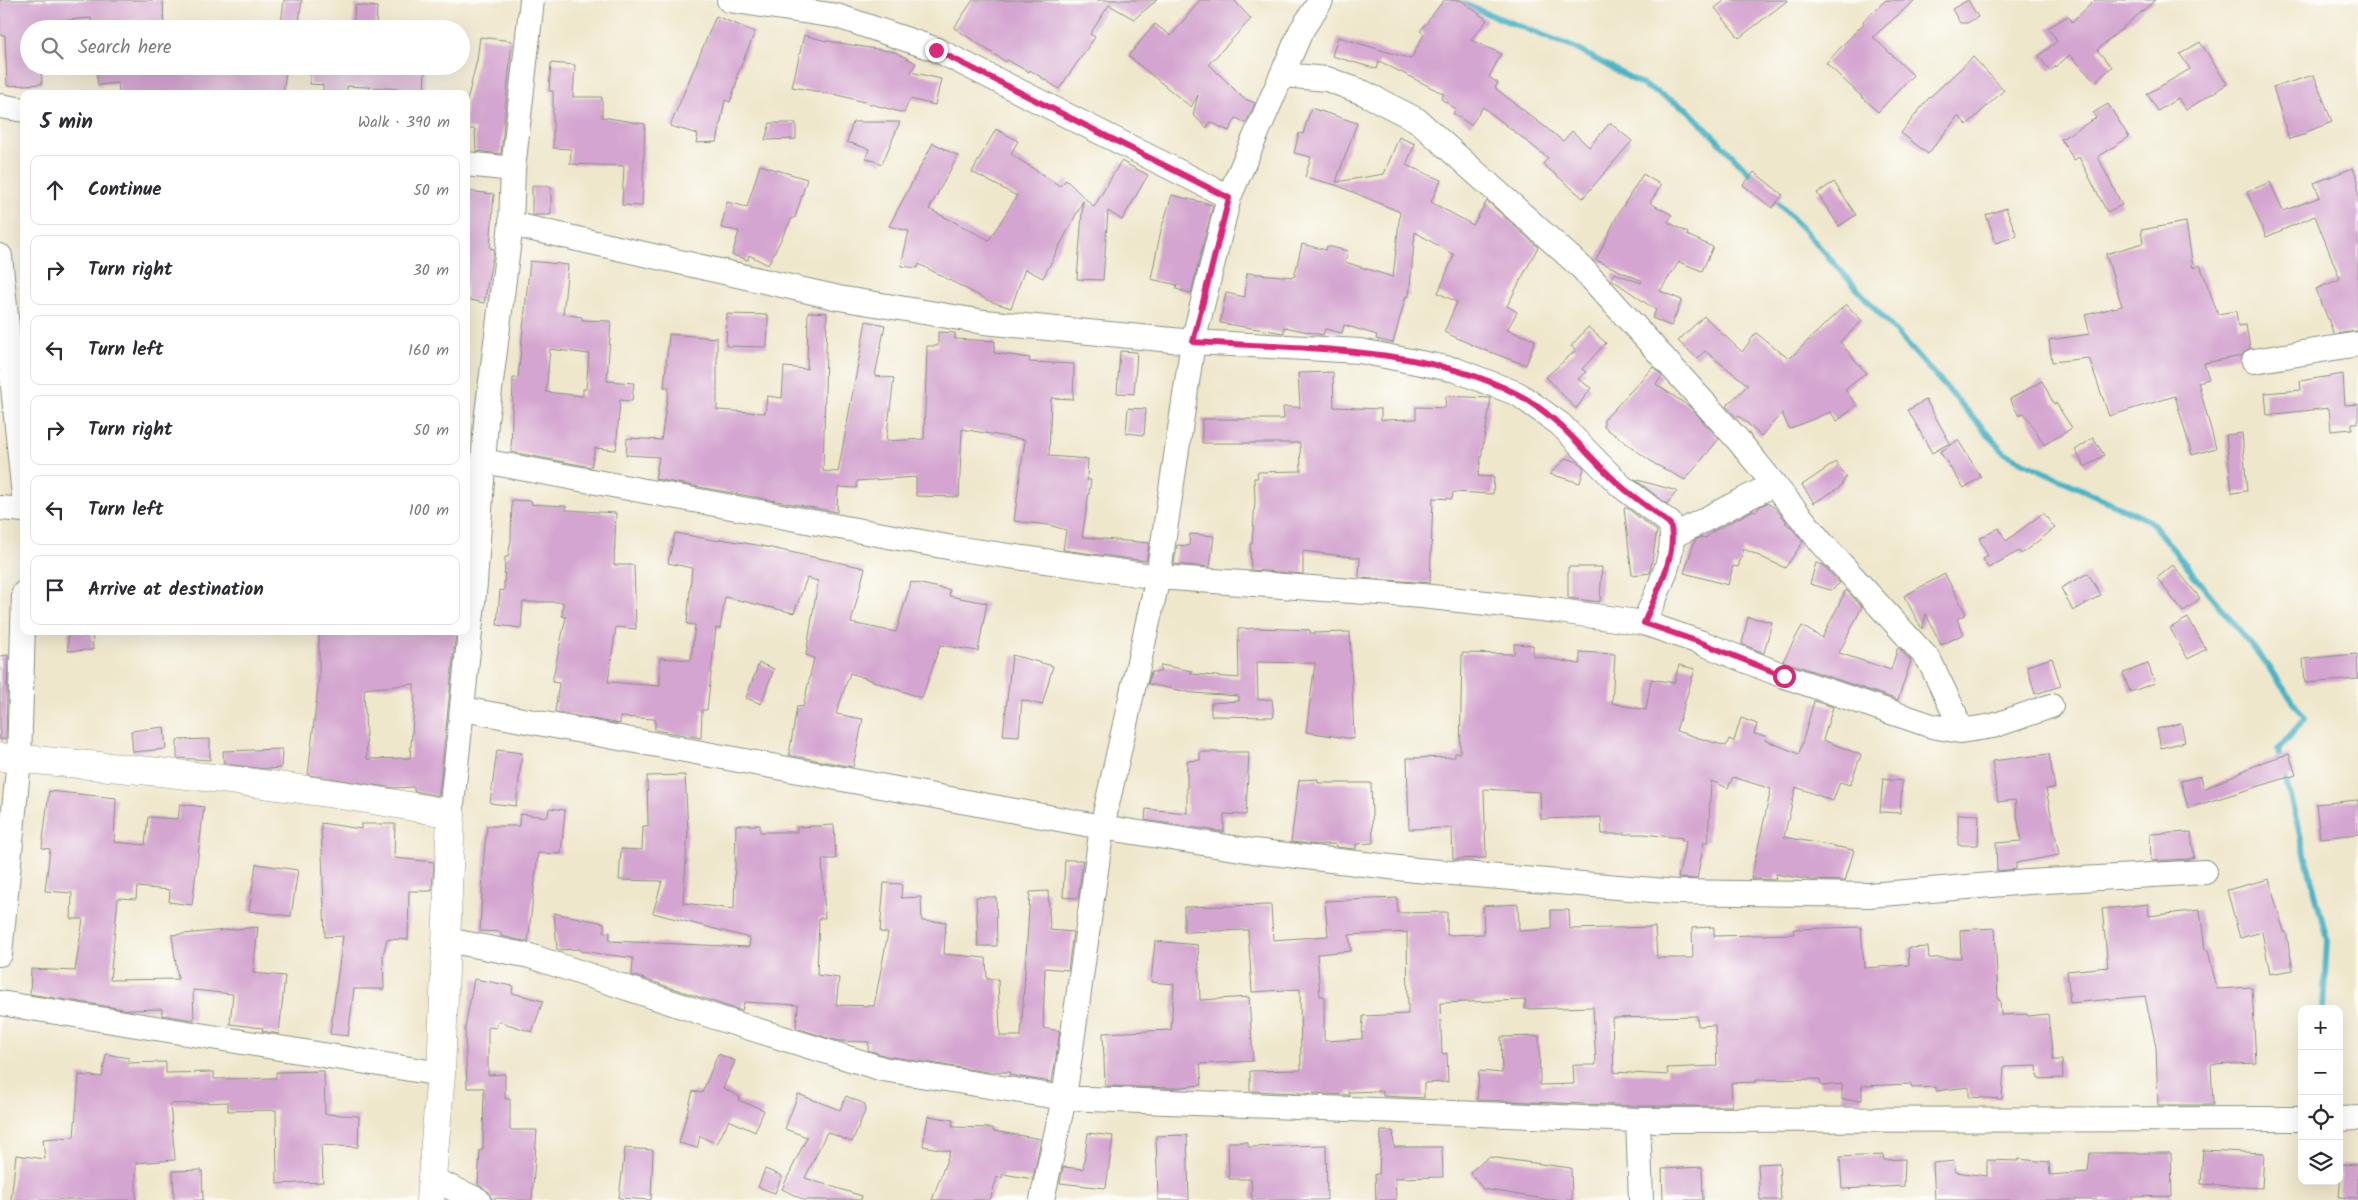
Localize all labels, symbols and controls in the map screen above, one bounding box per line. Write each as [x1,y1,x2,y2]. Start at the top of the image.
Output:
search box [20,20,470,75]
text: Search here [78,33,172,63]
icon: search [38,34,66,62]
route end [925,39,948,62]
text: 5 min [40,106,93,139]
text: Walk · 390 m [358,110,450,135]
text: Continue [88,175,161,205]
icon: ahead [41,176,69,204]
text: 50 m [413,178,449,203]
text: Turn right [88,255,173,285]
icon: right [41,256,69,284]
text: 30 m [413,258,449,283]
text: Turn left [88,335,163,365]
icon: left [41,336,69,364]
text: 160 m [408,338,449,363]
text: Turn right [88,415,173,445]
icon: right [41,416,69,444]
text: 50 m [413,418,449,443]
text: Turn left [88,495,163,525]
icon: left [41,496,69,524]
text: 100 m [409,498,449,523]
text: Arrive at destination [88,575,264,605]
icon: arrive [41,576,69,604]
route start [1773,665,1796,688]
map controls [2298,1005,2343,1185]
button: + [2298,1005,2343,1050]
button: − [2298,1050,2343,1095]
button: locate [2298,1095,2343,1140]
button: layers [2298,1140,2343,1185]

